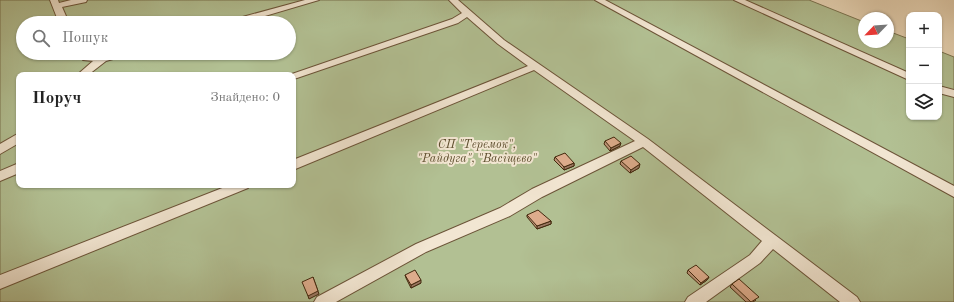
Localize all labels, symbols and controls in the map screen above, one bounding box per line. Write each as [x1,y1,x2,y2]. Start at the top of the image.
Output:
north arrow [858,12,894,48]
map controls [906,12,942,120]
button: + [906,12,942,48]
search box [16,16,296,60]
icon: search [30,27,52,49]
text: Пошук [62,31,108,46]
button: − [906,48,942,84]
button: layers [906,84,942,120]
text: Поруч [32,90,81,107]
text: Знайдено: 0 [211,91,280,104]
park label: СП "Теремок", "Райдуга", "Васіщєво" [417,139,538,165]

